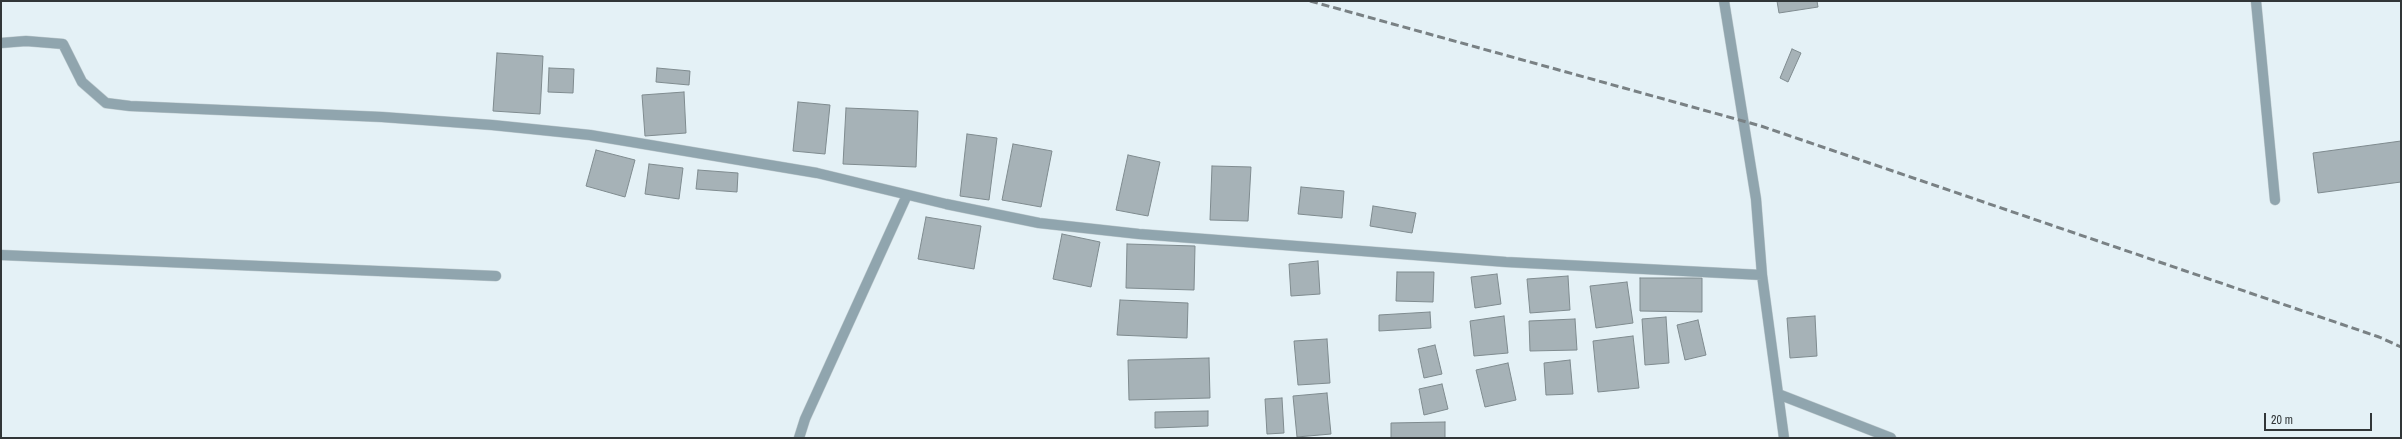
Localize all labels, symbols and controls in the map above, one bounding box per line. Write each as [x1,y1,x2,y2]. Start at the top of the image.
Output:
scale bar [2266,405,2374,431]
text: 20 m [2271,412,2293,428]

